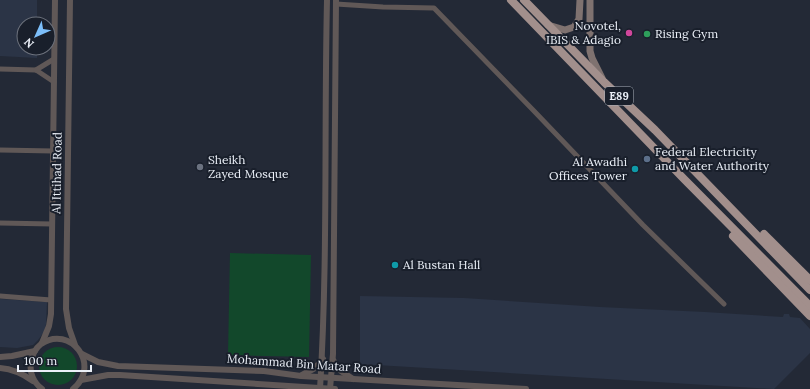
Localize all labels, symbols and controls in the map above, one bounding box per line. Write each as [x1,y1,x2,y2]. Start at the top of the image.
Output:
north arrow [16,16,56,56]
place label: Novotel, IBIS & Adagio [546,18,621,47]
place label: Rising Gym [655,26,718,41]
marker: Novotel, IBIS & Adagio [624,28,634,38]
marker: Rising Gym [642,29,652,39]
text: N [21,35,37,51]
road number: E89 [605,87,633,105]
street label: Al Ittihad Road [48,132,65,215]
place label: Federal Electricity and Water Authority [655,144,770,173]
place label: Sheikh Zayed Mosque [208,152,289,181]
place label: Al Awadhi Offices Tower [549,154,628,183]
marker: Federal Electricity and Water Authority [642,154,652,164]
marker: Sheikh Zayed Mosque [195,162,205,172]
marker: Al Awadhi Offices Tower [630,164,640,174]
place label: Al Bustan Hall [402,257,480,272]
marker: Al Bustan Hall [390,260,400,270]
scale bar [18,347,91,373]
street label: Mohammad Bin Matar Road [226,351,382,376]
text: 100 m [24,353,57,368]

